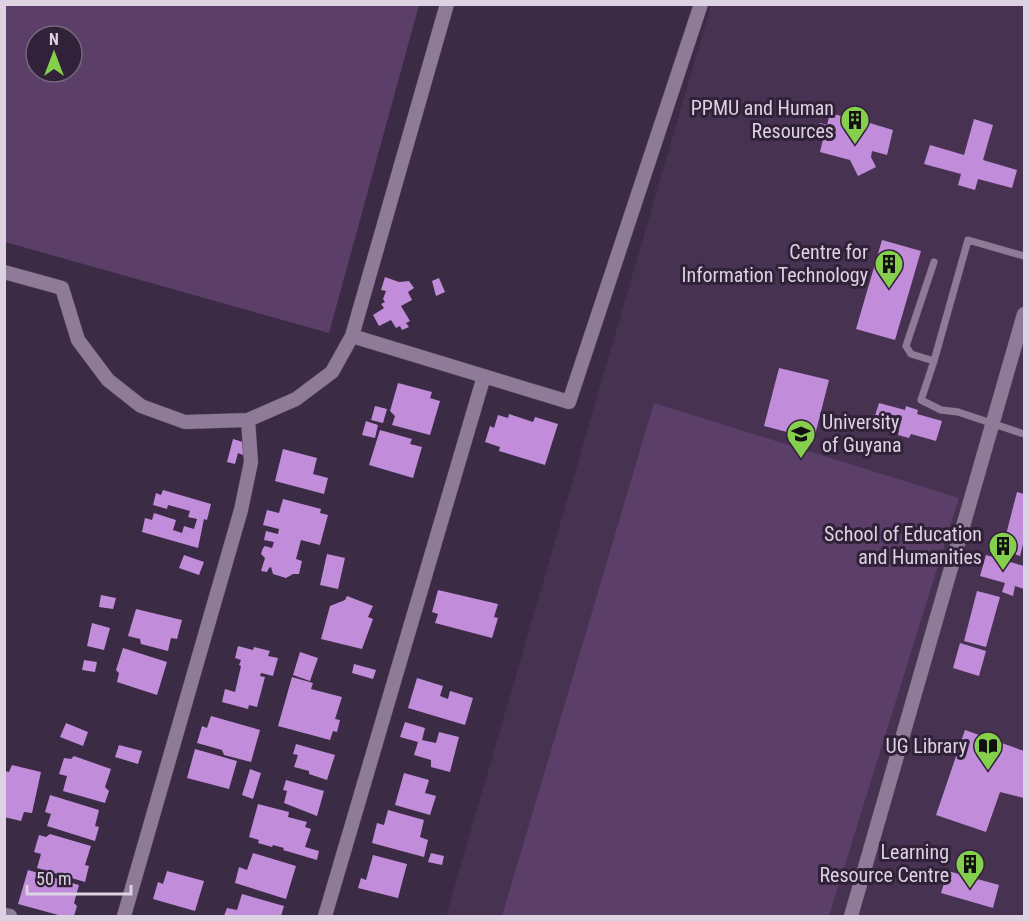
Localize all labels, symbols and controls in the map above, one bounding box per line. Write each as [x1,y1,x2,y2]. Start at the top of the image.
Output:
north arrow [24,24,84,84]
text: N [49,30,59,49]
place label: PPMU and Human Resources [691,96,834,143]
building icon: PPMU and Human Resources [839,104,871,146]
place label: Centre for Information Technology [682,240,868,287]
building icon: Centre for Information Technology [873,248,905,290]
place label: University of Guyana [822,410,901,457]
school or university icon: University of Guyana [785,418,817,460]
place label: School of Education and Humanities [824,522,982,569]
building icon: School of Education and Humanities [987,530,1019,572]
library icon: UG Library [972,730,1004,772]
place label: UG Library [886,734,967,758]
place label: Learning Resource Centre [819,840,949,887]
building icon: Learning Resource Centre [954,848,986,890]
scale bar [27,858,130,896]
text: 50 m [36,868,71,889]

